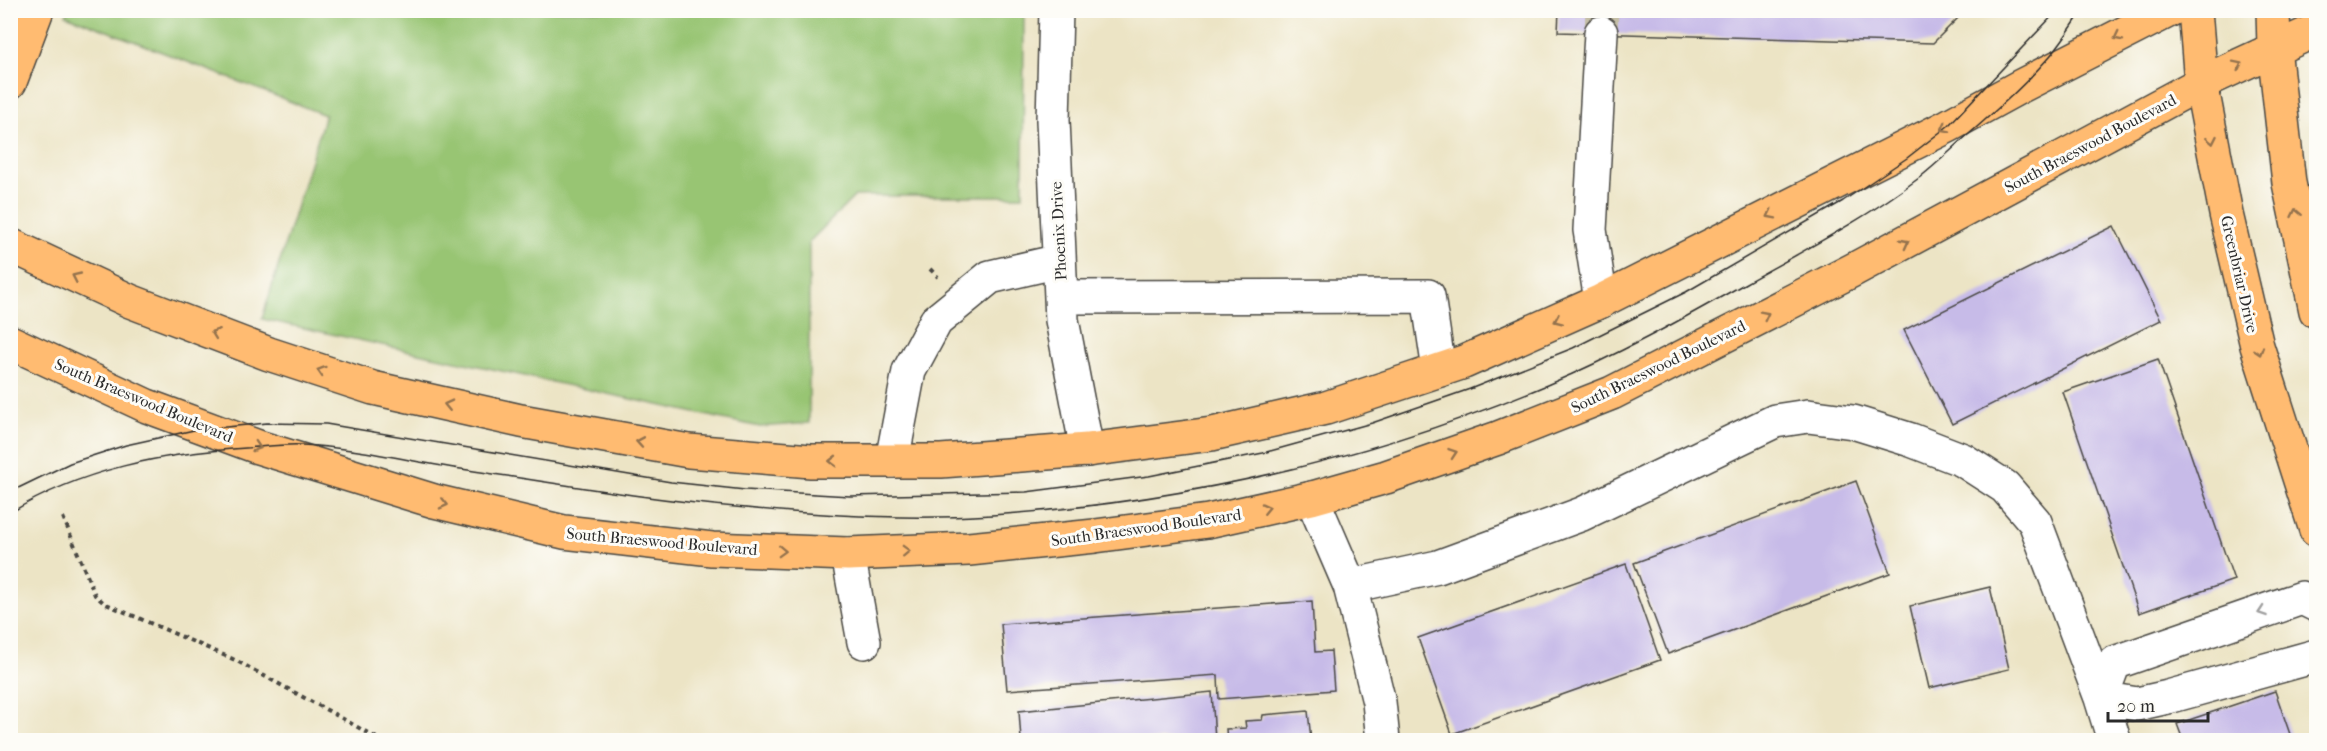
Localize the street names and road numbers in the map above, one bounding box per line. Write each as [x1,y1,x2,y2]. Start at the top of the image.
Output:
street label: South Braeswood Boulevard [2001,90,2180,197]
street label: Phoenix Drive [1046,181,1071,281]
street label: Greenbriar Drive [2217,214,2262,335]
street label: South Braeswood Boulevard [1568,316,1749,417]
street label: South Braeswood Boulevard [52,354,236,447]
street label: South Braeswood Boulevard [1050,505,1243,550]
street label: South Braeswood Boulevard [566,524,759,559]

